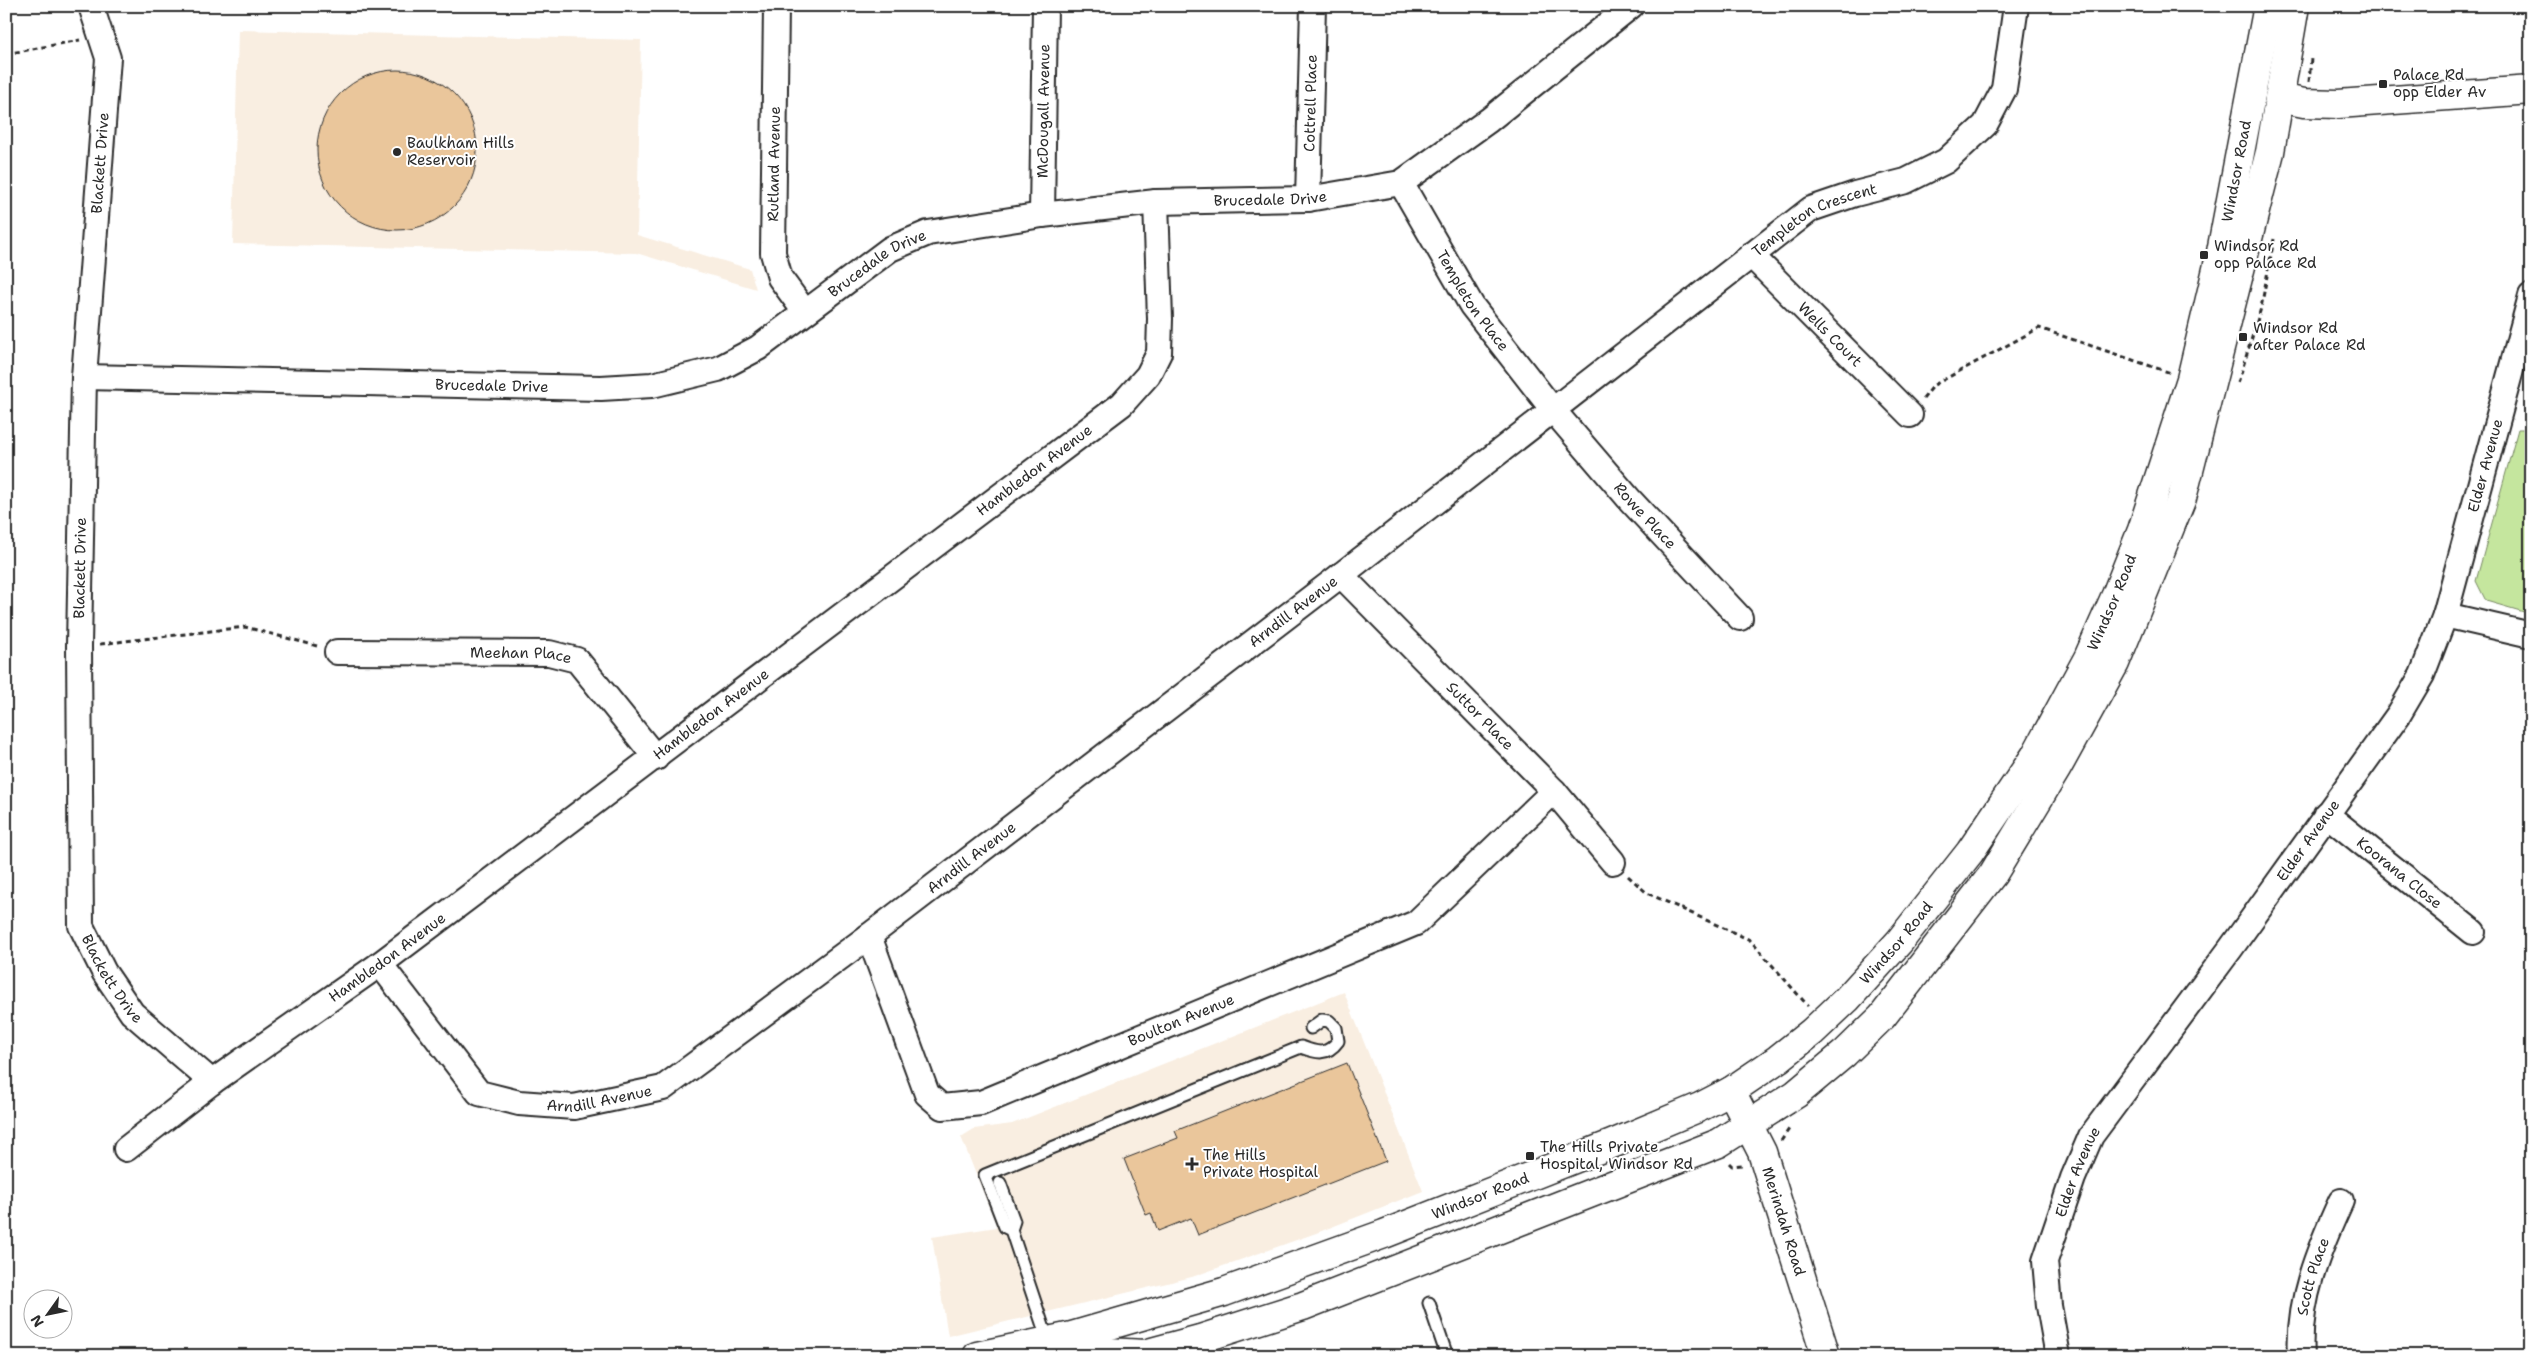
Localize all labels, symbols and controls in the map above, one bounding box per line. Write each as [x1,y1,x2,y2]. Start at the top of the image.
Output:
street label: McDougall Avenue [1033,44,1054,178]
street label: Cottrell Place [1299,54,1322,152]
place label: Palace Rd opp Elder Av [2393,65,2486,102]
marker: Palace Rd opp Elder Av [2377,78,2389,90]
street label: Rutland Avenue [763,106,785,222]
street label: Blackett Drive [86,112,114,214]
street label: Windsor Road [2217,118,2256,224]
place label: Baulkham Hills Reservoir [407,133,514,170]
marker: Baulkham Hills Reservoir [391,146,403,158]
street label: Templeton Crescent [1748,179,1879,261]
street label: Brucedale Drive [1213,186,1328,211]
street label: Brucedale Drive [824,225,929,302]
place label: Windsor Rd opp Palace Rd [2214,236,2317,273]
street label: Templeton Place [1432,247,1514,355]
marker: Windsor Rd opp Palace Rd [2198,249,2210,261]
street label: Wells Court [1793,298,1866,371]
place label: Windsor Rd after Palace Rd [2253,318,2366,355]
marker: Windsor Rd after Palace Rd [2237,331,2249,343]
street label: Brucedale Drive [435,374,549,397]
street label: Elder Avenue [2463,417,2507,515]
street label: Hambledon Avenue [972,420,1096,520]
street label: Rowe Place [1609,478,1681,553]
street label: Blackett Drive [69,517,91,619]
street label: Windsor Road [2083,551,2141,654]
street label: Arndill Avenue [1245,571,1342,652]
street label: Meehan Place [470,643,574,668]
street label: Hambledon Avenue [649,664,773,764]
street label: Suttor Place [1442,678,1518,754]
street label: Elder Avenue [2272,796,2344,885]
street label: Arndill Avenue [923,817,1020,898]
street label: Koorana Close [2352,832,2446,913]
street label: Windsor Road [1855,897,1938,989]
street label: Hambledon Avenue [325,908,450,1007]
street label: Blackett Drive [77,931,147,1028]
street label: Boulton Avenue [1125,989,1237,1051]
street label: Arndill Avenue [546,1081,654,1117]
street label: Elder Avenue [2051,1122,2105,1220]
place label: The Hills Private Hospital, Windsor Rd [1540,1137,1693,1174]
place label: The Hills Private Hospital [1203,1145,1319,1182]
marker: The Hills Private Hospital, Windsor Rd [1524,1150,1536,1162]
marker: The Hills Private Hospital [1185,1157,1199,1171]
street label: Merindah Road [1757,1164,1810,1279]
street label: Windsor Road [1429,1168,1532,1224]
street label: Scott Place [2293,1234,2334,1317]
north arrow [22,1290,72,1340]
text: N [27,1312,48,1331]

